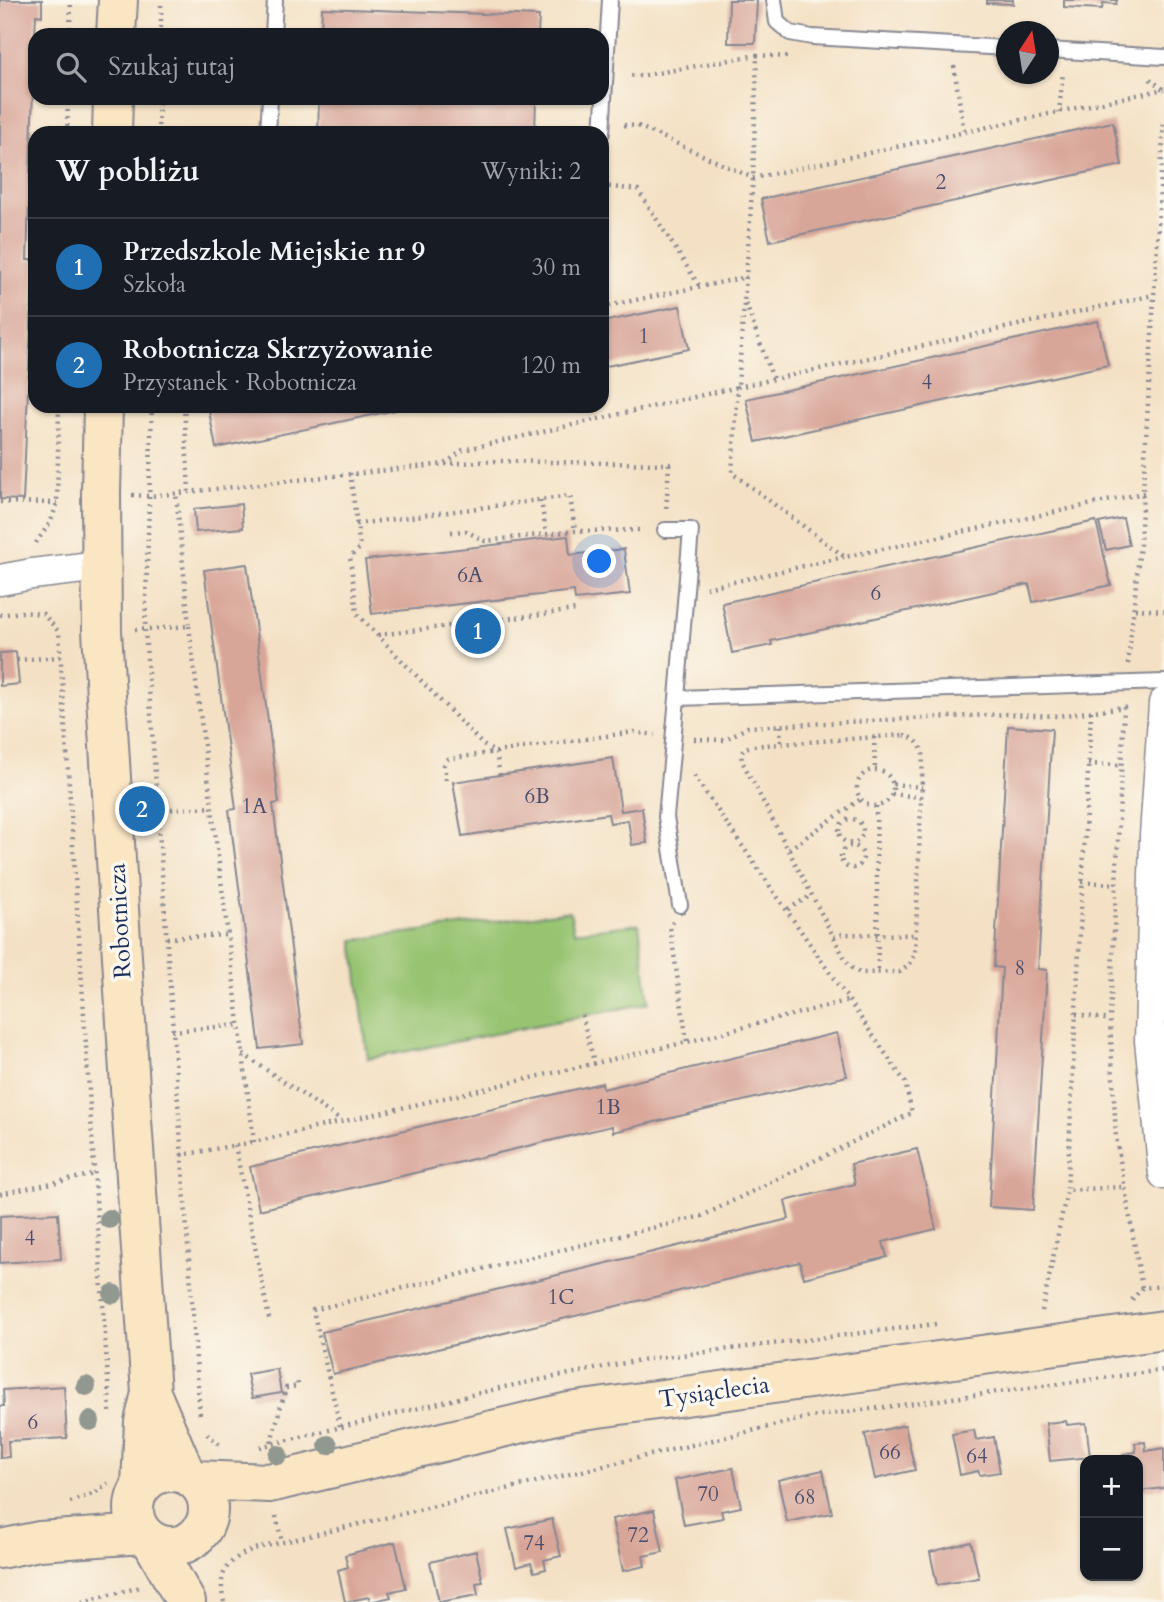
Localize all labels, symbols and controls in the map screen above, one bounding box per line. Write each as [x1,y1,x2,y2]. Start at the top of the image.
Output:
north arrow [996,21,1059,84]
search box [28,28,609,105]
icon: search [52,48,90,86]
text: Szukaj tutaj [108,49,236,84]
text: W pobliżu [56,151,200,192]
text: Wyniki: 2 [481,156,581,187]
house number: 2 [936,168,947,197]
text: Przedszkole Miejskie nr 9 [123,234,425,269]
text: 1 [73,252,85,283]
text: 30 m [532,252,581,283]
text: Szkoła [123,269,186,300]
house number: 1 [639,322,649,351]
text: Robotnicza Skrzyżowanie [123,332,433,367]
text: 2 [73,350,85,381]
text: 120 m [520,350,581,381]
text: Przystanek · Robotnicza [123,367,357,398]
house number: 4 [922,368,933,397]
your location [582,544,616,578]
house number: 6A [457,561,483,590]
house number: 6 [871,579,881,608]
pin: 1 [455,605,501,657]
house number: 6B [524,782,550,811]
pin: 2 [119,783,165,835]
house number: 1A [241,792,267,821]
street label: Robotnicza [100,862,139,980]
house number: 8 [1015,954,1025,983]
house number: 1B [595,1093,621,1122]
house number: 4 [25,1224,36,1253]
house number: 1C [548,1283,574,1312]
street label: Tysiąclecia [657,1368,772,1416]
house number: 6 [28,1408,38,1437]
house number: 66 [879,1438,901,1467]
house number: 64 [966,1442,988,1471]
map controls [1080,1455,1143,1581]
button: + [1080,1455,1143,1518]
house number: 70 [697,1480,719,1509]
house number: 68 [794,1483,816,1512]
button: − [1080,1518,1143,1581]
house number: 72 [627,1521,649,1550]
house number: 74 [523,1529,545,1558]

